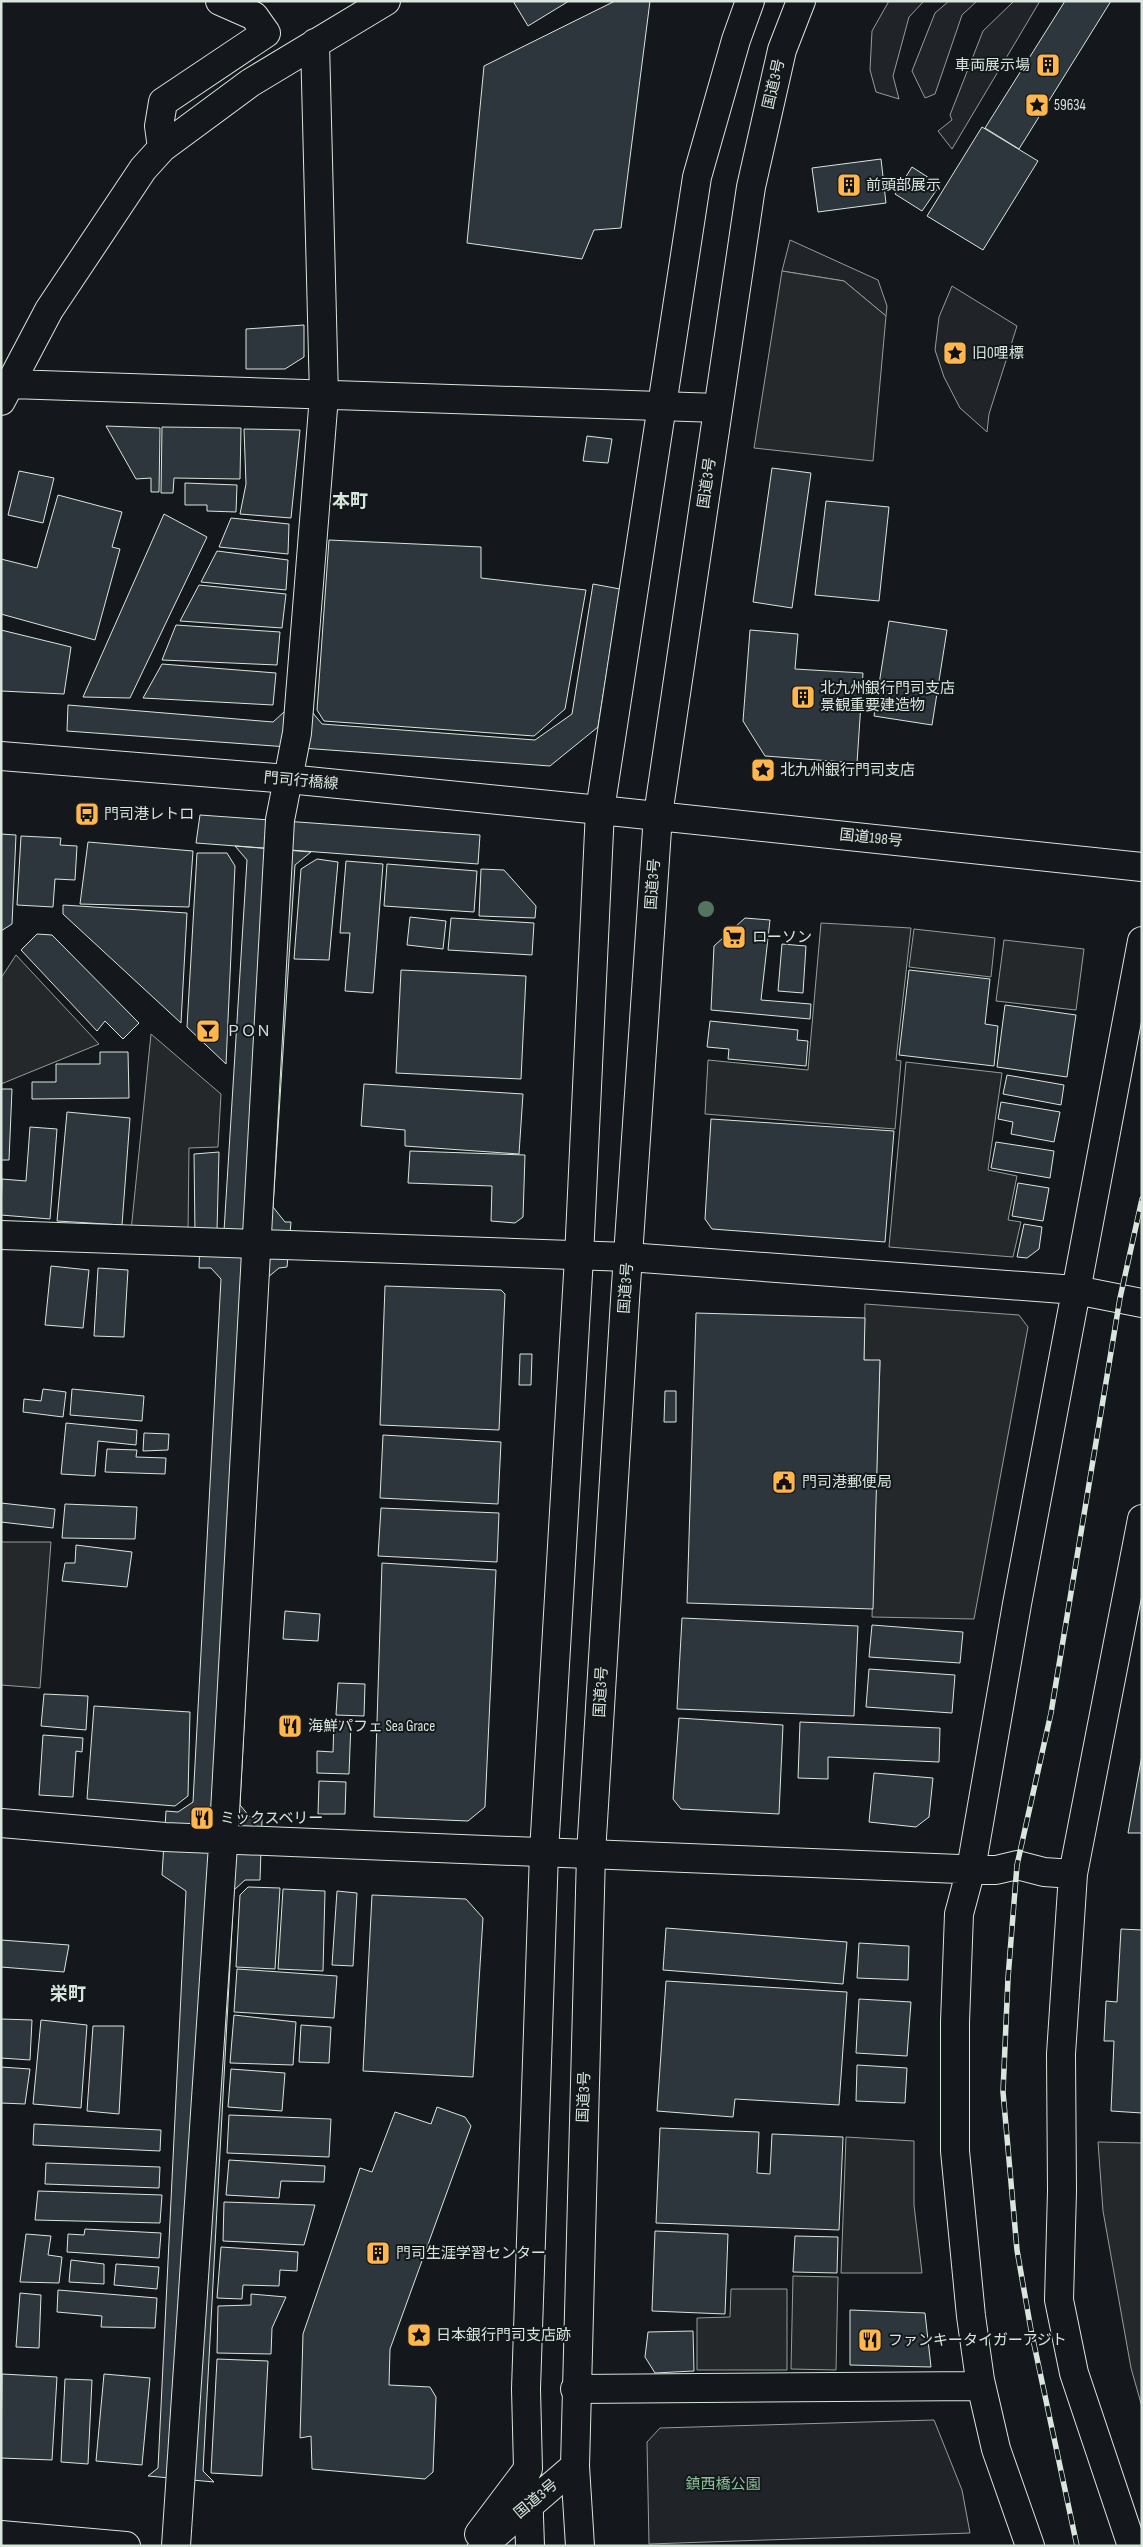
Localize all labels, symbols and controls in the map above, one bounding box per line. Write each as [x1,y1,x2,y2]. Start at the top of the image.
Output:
building icon: 車両展示場 [1035,52,1061,78]
place label: 車両展示場 [955,56,1030,75]
street label: 国道3号 [759,57,789,111]
place icon: 59634 [1024,92,1050,118]
place label: 59634 [1054,96,1086,115]
building icon: 前頭部展示 [836,172,862,198]
place label: 前頭部展示 [866,176,941,195]
place icon: 旧0哩標 [942,340,968,366]
place label: 旧0哩標 [972,344,1024,363]
street label: 国道3号 [694,456,720,510]
district label: 本町 [332,491,368,512]
place label: 北九州銀行門司支店 景観重要建造物 [820,679,955,715]
building icon: 北九州銀行門司支店 景観重要建造物 [790,684,816,710]
place icon: 北九州銀行門司支店 [750,757,776,783]
place label: 北九州銀行門司支店 [780,761,915,780]
street label: 門司行橋線 [263,768,339,794]
bus stop icon: 門司港レトロ [74,801,100,827]
place label: 門司港レトロ [104,805,194,824]
street label: 国道198号 [838,825,904,851]
street label: 国道3号 [642,858,664,910]
supermarket icon: ローソン [721,924,747,950]
place label: ローソン [752,928,812,947]
bar icon: ＰＯＮ [195,1018,221,1044]
place label: ＰＯＮ [226,1022,271,1041]
street label: 国道3号 [615,1262,637,1314]
public building icon: 門司港郵便局 [771,1469,797,1495]
place label: 門司港郵便局 [802,1473,892,1492]
street label: 国道3号 [590,1666,612,1718]
restaurant icon: 海鮮パフェ Sea Grace [277,1713,303,1739]
place label: 海鮮パフェ Sea Grace [308,1717,435,1736]
restaurant icon: ミックスベリー [189,1805,215,1831]
place label: ミックスベリー [220,1809,324,1828]
district label: 栄町 [50,1984,86,2005]
street label: 国道3号 [574,2071,594,2123]
building icon: 門司生涯学習センター [365,2240,391,2266]
place label: 門司生涯学習センター [396,2244,546,2263]
place icon: 日本銀行門司支店跡 [406,2322,432,2348]
place label: 日本銀行門司支店跡 [436,2326,571,2345]
restaurant icon: ファンキータイガーアジト [857,2327,883,2353]
place label: ファンキータイガーアジト [888,2331,1067,2350]
street label: 国道3号 [510,2475,562,2523]
park label: 鎮西橋公園 [685,2475,761,2494]

